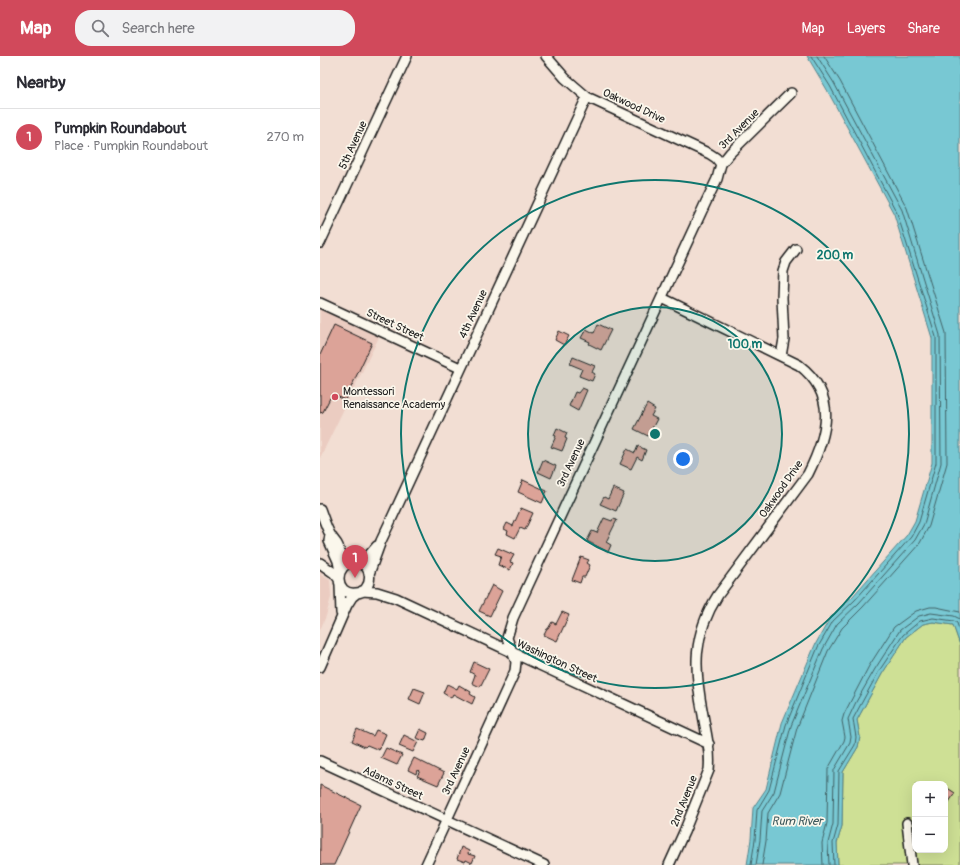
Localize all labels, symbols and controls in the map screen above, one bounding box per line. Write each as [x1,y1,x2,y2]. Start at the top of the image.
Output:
search box [75,10,355,46]
text: Map [20,16,51,40]
icon: search [89,17,111,39]
text: Search here [121,19,195,38]
text: Map [802,20,825,37]
text: Layers [847,20,885,37]
text: Share [907,20,940,37]
text: Nearby [16,72,65,93]
street label: Oakwood Drive [601,86,668,126]
street label: 3rd Avenue [716,106,762,152]
street label: 5th Avenue [336,118,370,171]
text: Pumpkin Roundabout [54,119,186,138]
text: 1 [26,129,32,145]
text: 270 m [267,129,304,145]
text: Place · Pumpkin Roundabout [54,138,208,154]
text: 200 m [817,248,854,263]
street label: 4th Avenue [456,287,490,340]
street label: Street Street [364,306,426,344]
text: 100 m [728,337,763,352]
place label: Montessori Renaissance Academy [343,385,446,411]
marker: Montessori Renaissance Academy [330,392,340,402]
centre of rings [648,427,662,441]
street label: 3rd Avenue [554,436,588,489]
your location [673,449,693,469]
street label: Oakwood Drive [756,457,806,520]
pin: 1 [342,545,368,578]
street label: Washington Street [515,637,600,686]
street label: 3rd Avenue [439,744,473,797]
street label: Adams Street [361,763,425,803]
street label: 2nd Avenue [668,773,700,828]
map controls [912,781,948,853]
button: + [912,781,948,817]
water label: Rum River [772,814,824,829]
button: − [912,817,948,853]

